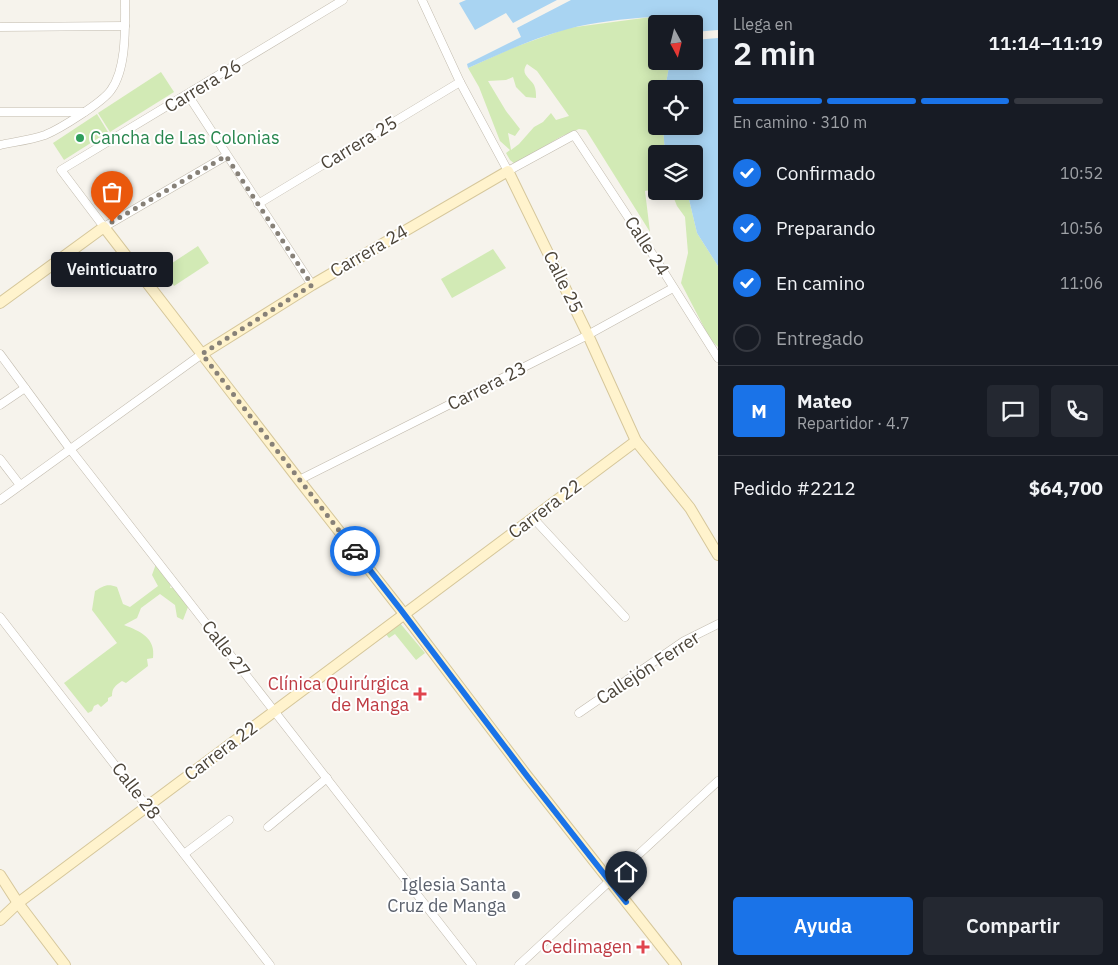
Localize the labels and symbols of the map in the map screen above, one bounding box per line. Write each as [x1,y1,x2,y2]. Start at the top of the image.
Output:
north arrow [648,15,702,70]
street label: Carrera 26 [160,54,245,118]
street label: Carrera 25 [316,111,401,175]
place label: Cancha de Las Colonias [90,126,280,149]
marker: Cancha de Las Colonias [74,132,86,144]
pin [91,171,133,222]
street label: Calle 24 [620,212,675,280]
street label: Carrera 24 [326,219,412,282]
street label: Calle 25 [539,247,588,317]
callout: Veinticuatro [51,252,173,287]
street label: Carrera 23 [443,356,530,415]
street label: Carrera 22 [504,474,586,544]
courier [330,526,380,576]
street label: Calle 27 [197,616,256,682]
street label: Callejón Ferrer [592,625,704,710]
place label: Clínica Quirúrgica de Manga [268,672,409,716]
marker: Clínica Quirúrgica de Manga [413,687,427,701]
street label: Carrera 22 [180,716,262,786]
street label: Calle 28 [107,758,166,824]
pin [605,851,647,902]
place label: Iglesia Santa Cruz de Manga [387,873,506,917]
marker: Iglesia Santa Cruz de Manga [510,889,522,901]
place label: Cedimagen [541,935,632,958]
marker: Cedimagen [636,940,650,954]

